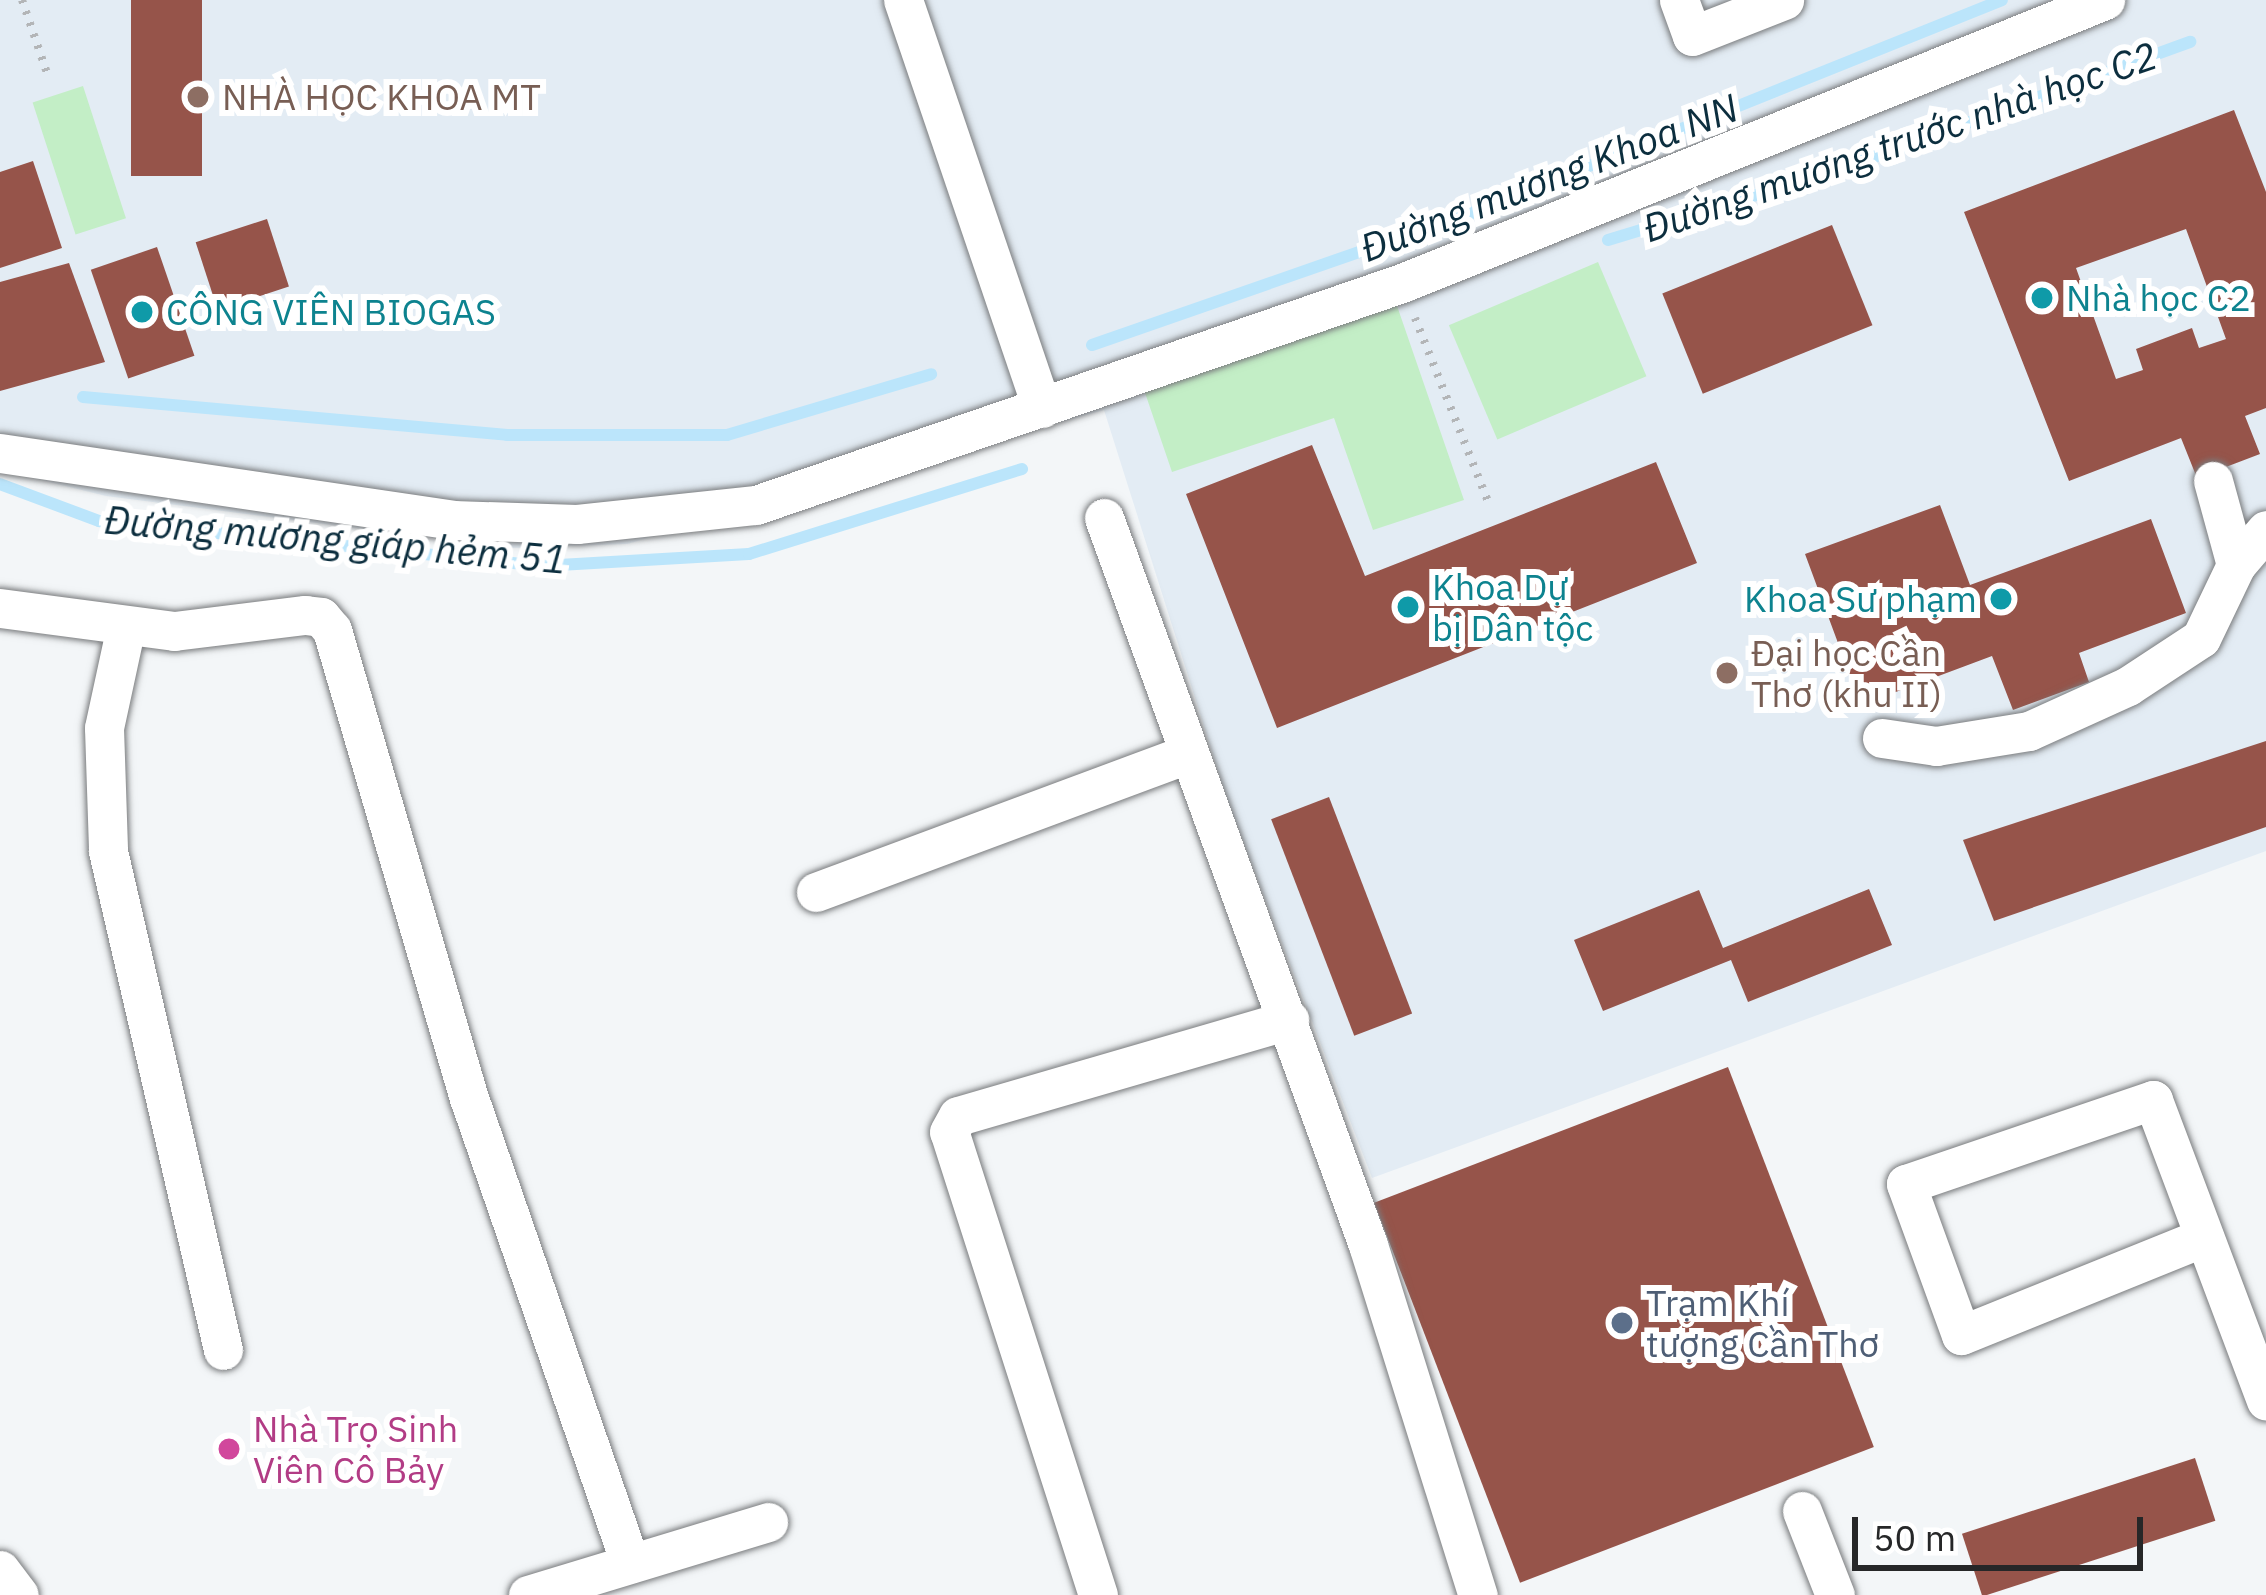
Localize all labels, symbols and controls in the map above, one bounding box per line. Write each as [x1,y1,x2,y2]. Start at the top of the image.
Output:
water label: Đường mương trước nhà học C2 [1637,32,2163,252]
place label: NHÀ HỌC KHOA MT [222,75,541,119]
marker: NHÀ HỌC KHOA MT [185,84,211,110]
water label: Đường mương Khoa NN [1354,84,1744,272]
place label: Nhà học C2 [2066,276,2251,320]
marker: Nhà học C2 [2029,285,2055,311]
place label: CÔNG VIÊN BIOGAS [166,290,496,334]
marker: CÔNG VIÊN BIOGAS [129,299,155,325]
water label: Đường mương giáp hẻm 51 [102,497,568,583]
place label: Khoa Dự bị Dân tộc [1432,564,1593,649]
place label: Khoa Sư phạm [1744,577,1977,621]
marker: Khoa Sư phạm [1988,586,2014,612]
marker: Khoa Dự bị Dân tộc [1395,594,1421,620]
place label: Đại học Cần Thơ (khu II) [1751,630,1942,715]
marker: Đại học Cần Thơ (khu II) [1714,660,1740,686]
place label: Trạm Khí tượng Cần Thơ [1646,1280,1879,1365]
marker: Trạm Khí tượng Cần Thơ [1609,1310,1635,1336]
place label: Nhà Trọ Sinh Viên Cô Bảy [253,1406,458,1491]
marker: Nhà Trọ Sinh Viên Cô Bảy [216,1436,242,1462]
scale bar [1858,1493,2149,1567]
text: 50 m [1873,1514,1956,1561]

